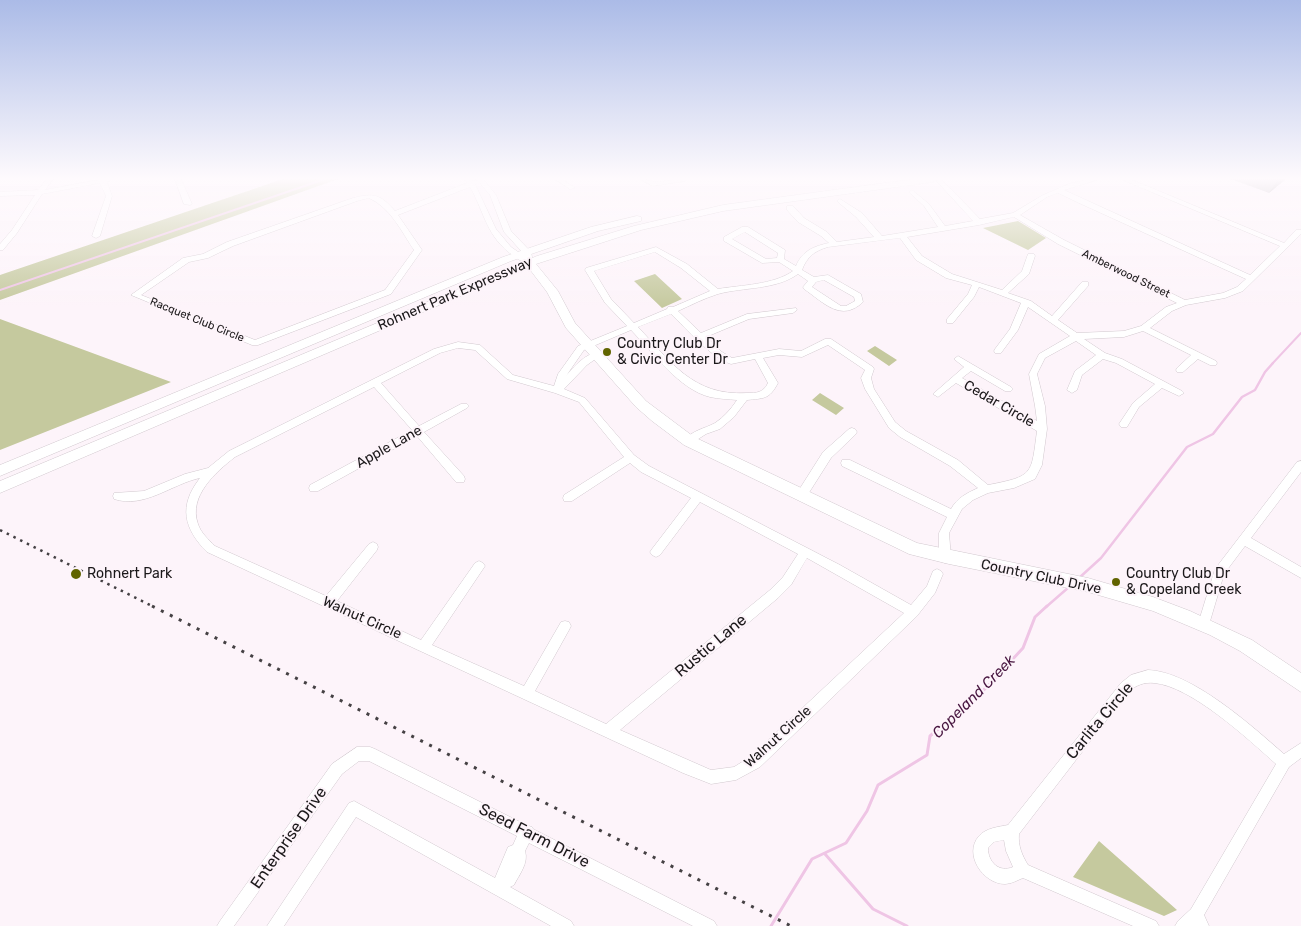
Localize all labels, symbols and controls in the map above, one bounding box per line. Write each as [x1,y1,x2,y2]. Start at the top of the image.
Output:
street label: Amberwood Street [1080,247,1172,301]
street label: Rohnert Park Expressway [375,254,535,334]
street label: Racquet Club Circle [148,295,246,345]
place label: Country Club Dr & Civic Center Dr [617,336,728,368]
marker: Country Club Dr & Civic Center Dr [601,346,613,358]
street label: Cedar Circle [961,377,1037,431]
street label: Apple Lane [353,422,425,472]
street label: Country Club Drive [979,556,1103,598]
place label: Rohnert Park [87,566,172,582]
place label: Country Club Dr & Copeland Creek [1126,566,1241,598]
marker: Rohnert Park [69,567,83,581]
marker: Country Club Dr & Copeland Creek [1110,576,1122,588]
street label: Walnut Circle [320,593,404,643]
street label: Rustic Lane [671,610,751,682]
water label: Copeland Creek [929,652,1019,742]
street label: Carlita Circle [1062,679,1138,763]
street label: Walnut Circle [741,702,815,772]
street label: Enterprise Drive [247,784,331,892]
street label: Seed Farm Drive [475,800,593,872]

